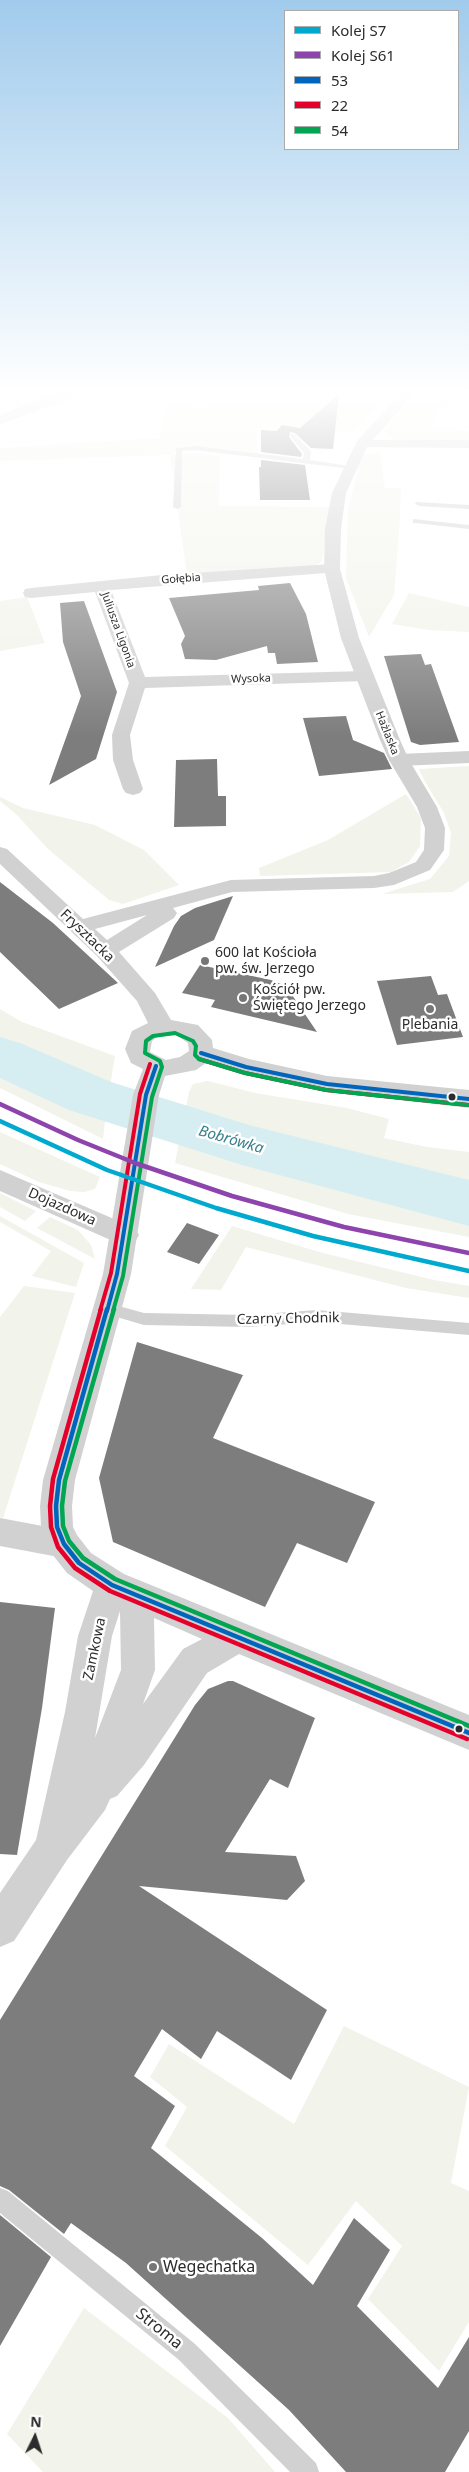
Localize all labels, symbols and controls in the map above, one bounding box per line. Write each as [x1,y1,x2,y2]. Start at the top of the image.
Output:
legend [284,10,459,150]
text: Kolej S7 [331,20,386,40]
text: Kolej S61 [331,45,395,65]
text: 53 [331,70,348,90]
text: 22 [331,95,348,115]
text: 54 [331,120,348,140]
street label: Gołębia [161,571,201,587]
street label: Juliusza Ligonia [98,590,138,670]
street label: Wysoka [231,672,271,686]
street label: Hażlaska [372,709,402,757]
street label: Frysztacka [57,906,117,966]
place label: 600 lat Kościoła pw. św. Jerzego [215,945,317,978]
marker: 600 lat Kościoła pw. św. Jerzego [199,955,211,967]
place label: Kościół pw. Świętego Jerzego [253,982,366,1014]
marker: Kościół pw. Świętego Jerzego [237,992,249,1004]
marker: Plebania [424,1003,436,1015]
place label: Plebania [402,1017,458,1033]
unlabelled marker [447,1092,457,1102]
water label: Bobrówka [196,1122,266,1158]
street label: Dojazdowa [26,1185,98,1229]
street label: Czarny Chodnik [236,1310,340,1328]
street label: Zamkowa [80,1616,110,1682]
unlabelled marker [454,1724,464,1734]
place label: Wegechatka [163,2257,255,2277]
marker: Wegechatka [147,2261,159,2273]
street label: Stroma [132,2304,186,2354]
north arrow [10,2412,60,2462]
text: N [30,2412,42,2431]

